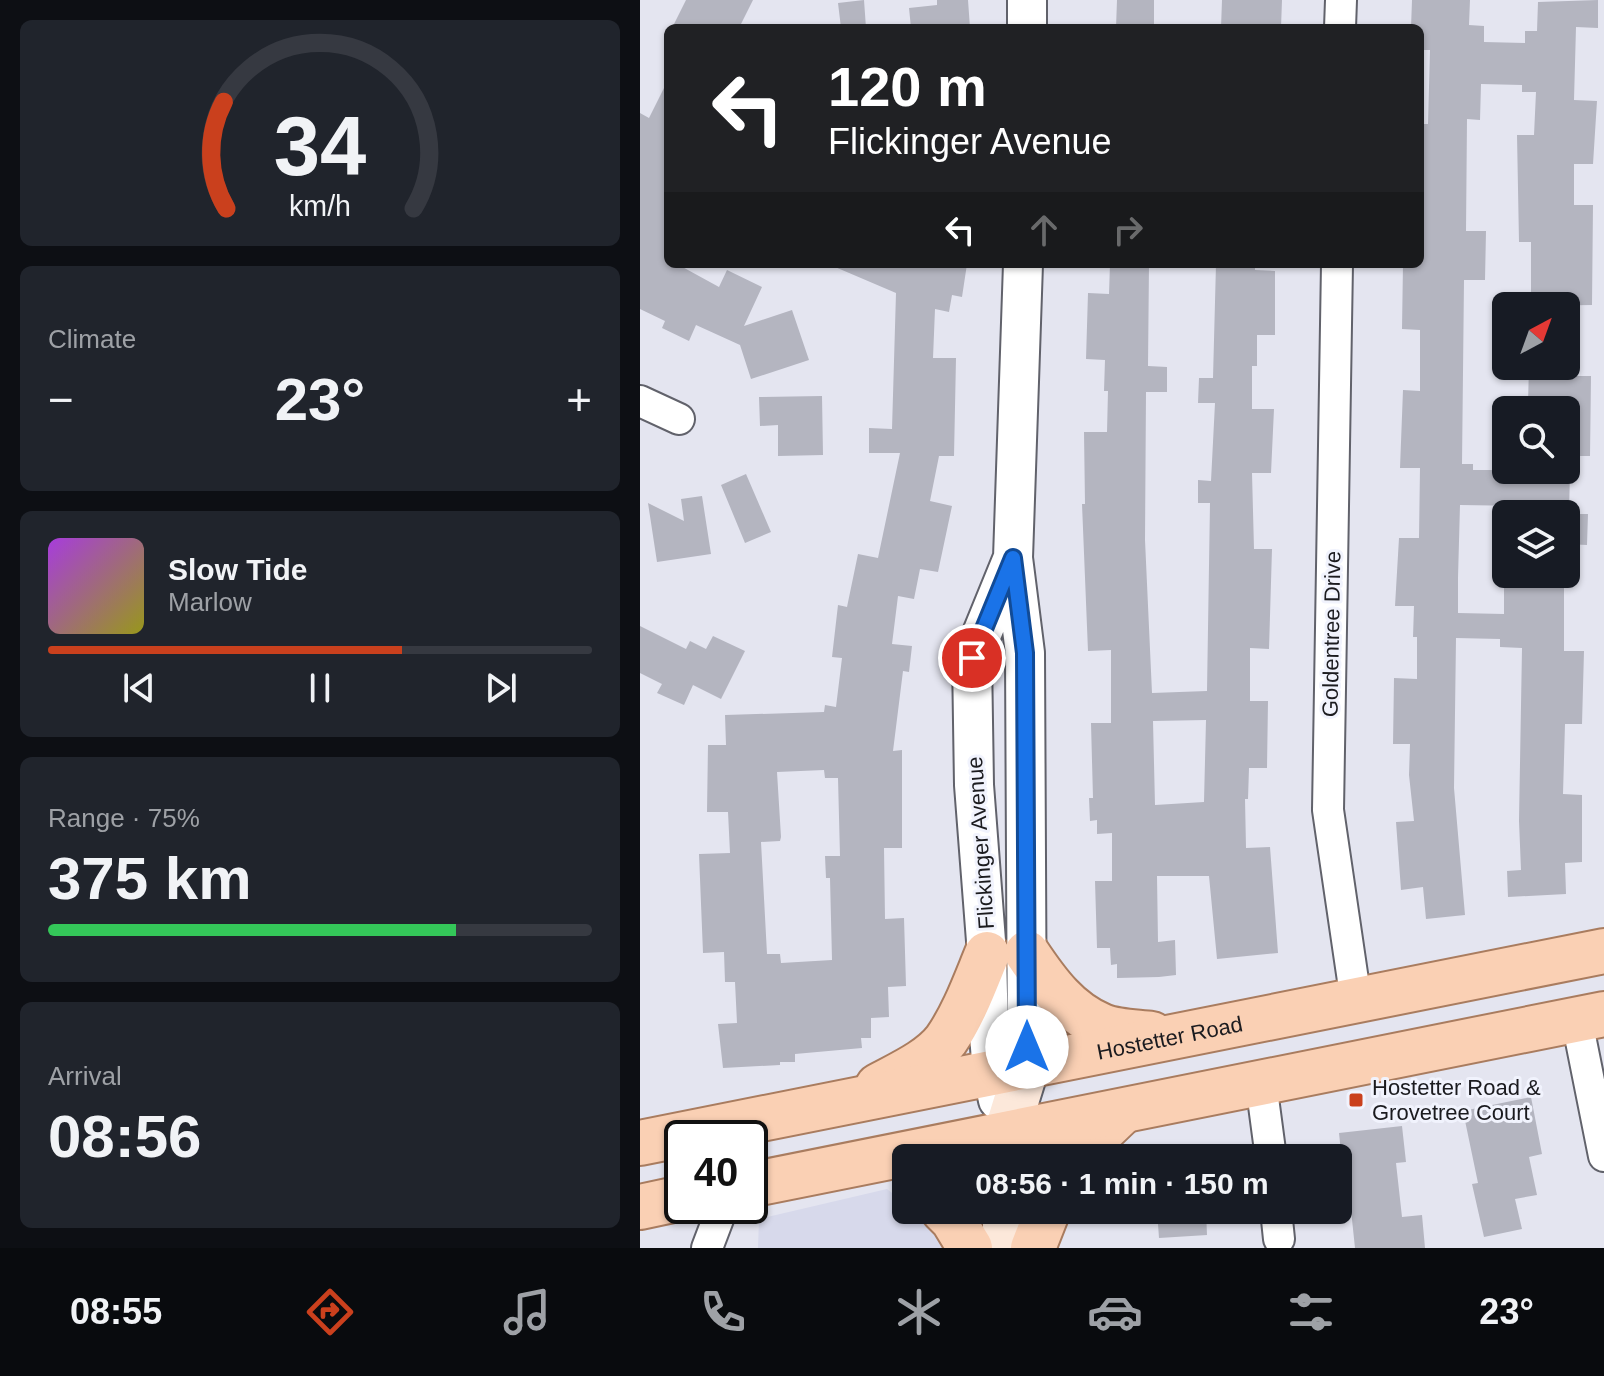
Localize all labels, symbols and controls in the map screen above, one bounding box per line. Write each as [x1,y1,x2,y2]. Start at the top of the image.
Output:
text: 120 m [828,55,987,118]
icon: left [696,56,800,160]
text: 34 [274,99,366,192]
text: Flickinger Avenue [828,121,1112,162]
text: km/h [289,190,351,222]
icon: left [938,208,982,252]
icon: ahead [1022,208,1066,252]
icon: right [1106,208,1150,252]
north arrow [1492,292,1580,380]
map controls [1492,292,1580,588]
text: Climate [48,324,136,354]
text: 23° [275,366,365,433]
text: − [48,375,74,424]
text: + [566,375,592,424]
button: search [1492,396,1580,484]
button: layers [1492,500,1580,588]
street label: Goldentree Drive [1318,551,1345,717]
text: Slow Tide [168,553,307,586]
text: Marlow [168,587,252,617]
pin [938,624,1006,692]
icon: arrive [950,636,994,680]
icon: previous [117,666,161,710]
icon: pause [298,666,342,710]
icon: next [479,666,523,710]
street label: Flickinger Avenue [962,756,999,930]
text: Range · 75% [48,803,200,833]
text: 375 km [48,845,252,912]
position arrow [985,1005,1069,1089]
street label: Hostetter Road [1095,1011,1245,1065]
text: Arrival [48,1061,122,1091]
place label: Hostetter Road & Grovetree Court [1372,1075,1541,1125]
marker: Hostetter Road & Grovetree Court [1347,1091,1365,1109]
text: 08:56 [48,1103,201,1170]
speed limit sign: 40 [664,1120,768,1224]
text: 08:56 · 1 min · 150 m [975,1167,1269,1200]
icon: directions [302,1284,358,1340]
icon: music [499,1284,555,1340]
icon: phone [695,1284,751,1340]
icon: climate [891,1284,947,1340]
icon: car [1087,1284,1143,1340]
icon: filters [1283,1284,1339,1340]
text: 08:55 [70,1291,162,1332]
text: 23° [1479,1291,1534,1332]

